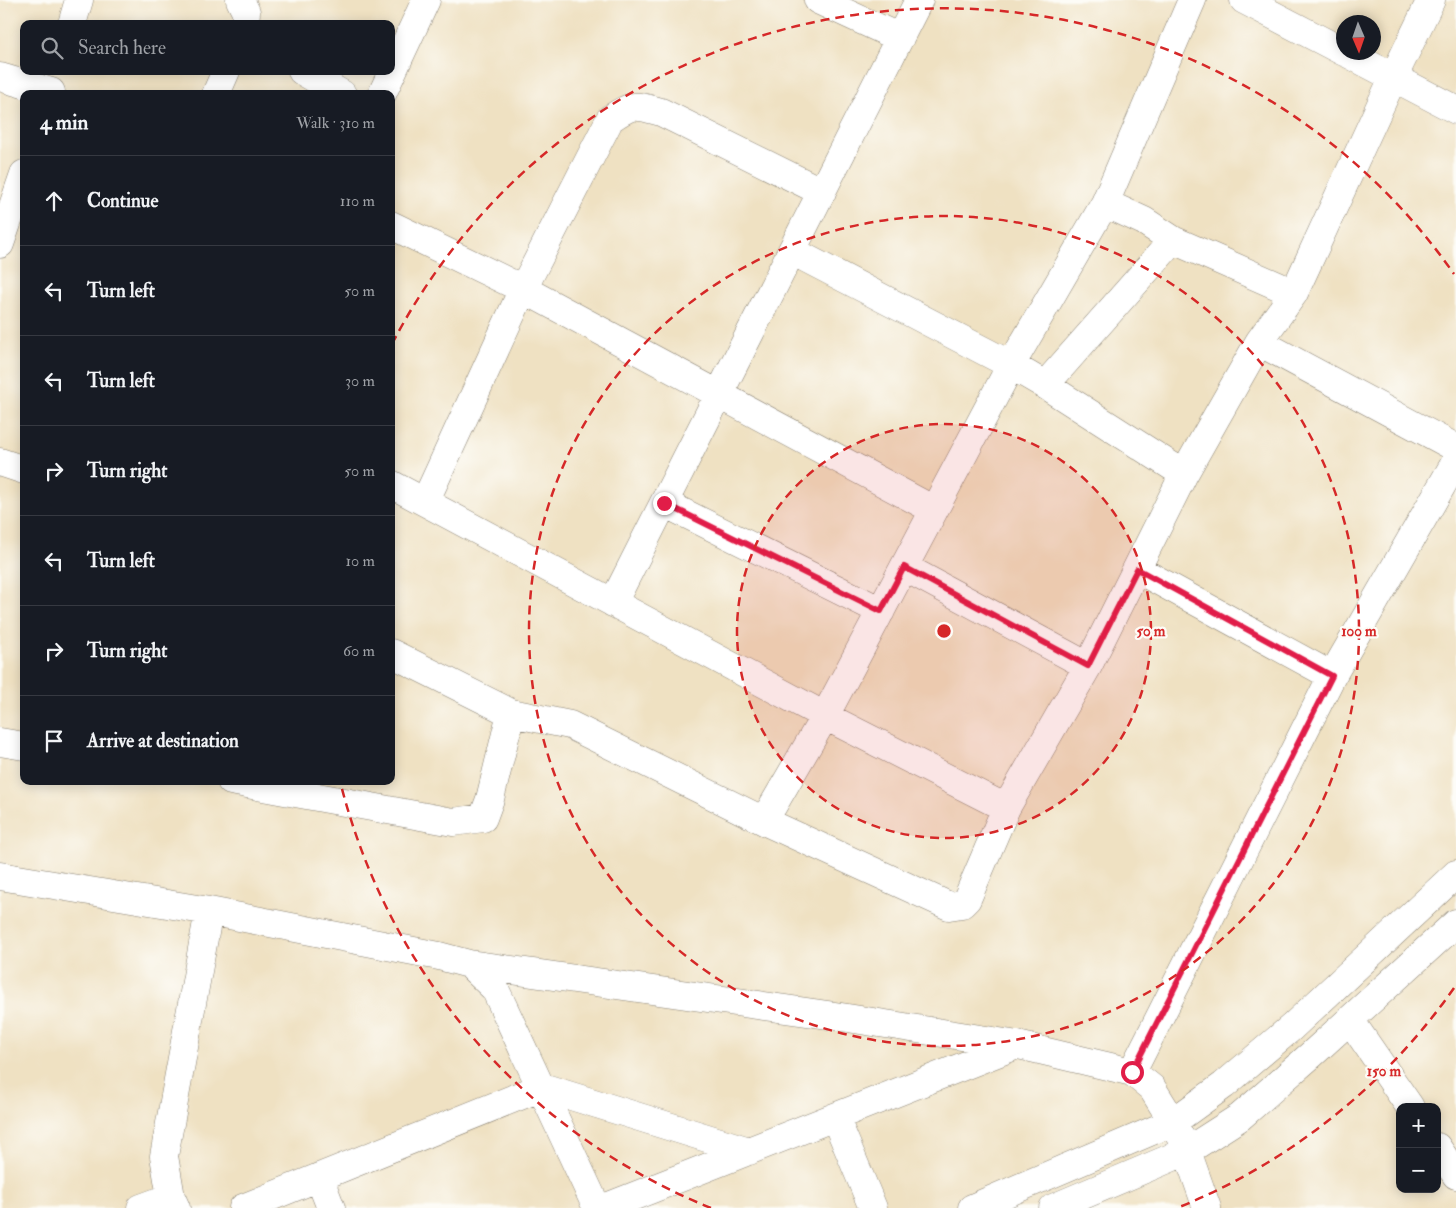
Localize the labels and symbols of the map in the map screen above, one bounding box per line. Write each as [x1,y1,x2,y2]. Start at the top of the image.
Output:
north arrow [1336,15,1381,60]
route end [653,492,676,515]
centre of rings [935,622,953,640]
text: 50 m [1137,622,1166,641]
text: 100 m [1341,622,1377,641]
route start [1121,1061,1144,1084]
text: 150 m [1367,1062,1401,1081]

